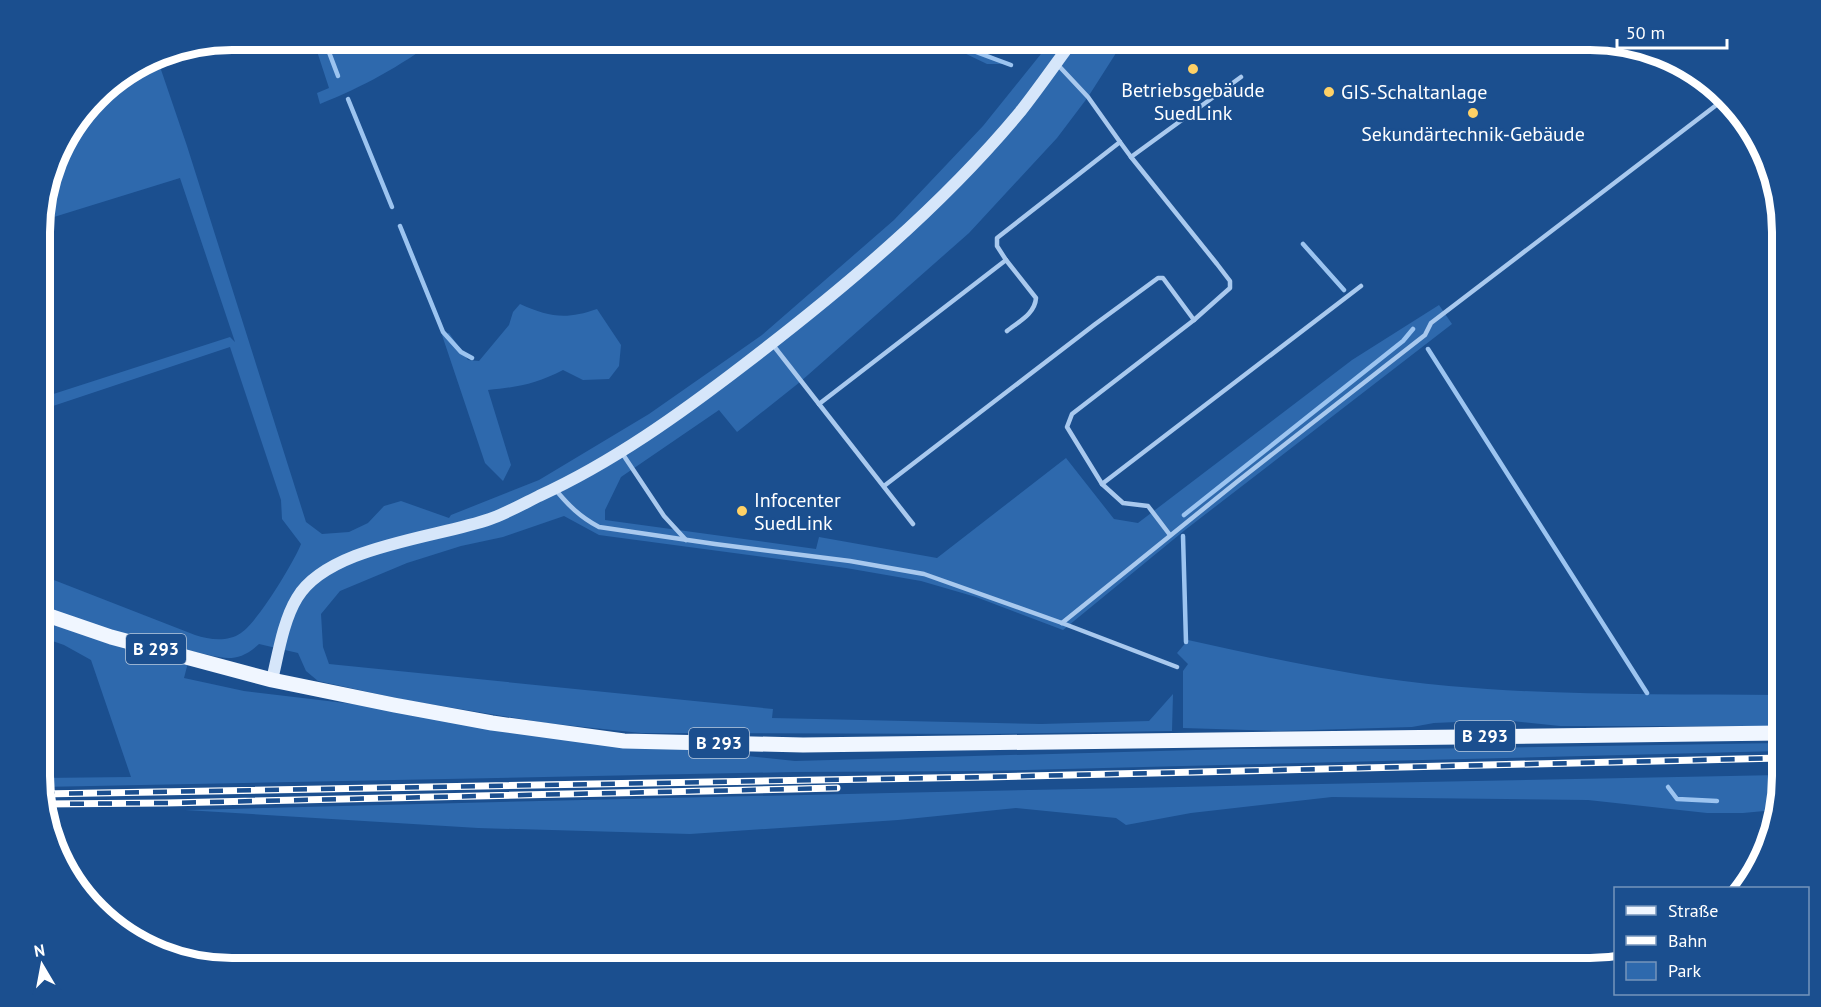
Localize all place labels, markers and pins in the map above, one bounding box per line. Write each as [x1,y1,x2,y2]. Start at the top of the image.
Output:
marker: Betriebsgebäude SuedLink [1186,62,1200,76]
place label: Betriebsgebäude SuedLink [1121,77,1265,126]
place label: GIS-Schaltanlage [1341,79,1488,105]
marker: GIS-Schaltanlage [1322,85,1336,99]
marker: Sekundärtechnik-Gebäude [1466,106,1480,120]
place label: Sekundärtechnik-Gebäude [1361,121,1585,147]
place label: Infocenter SuedLink [754,487,841,536]
marker: Infocenter SuedLink [735,504,749,518]

